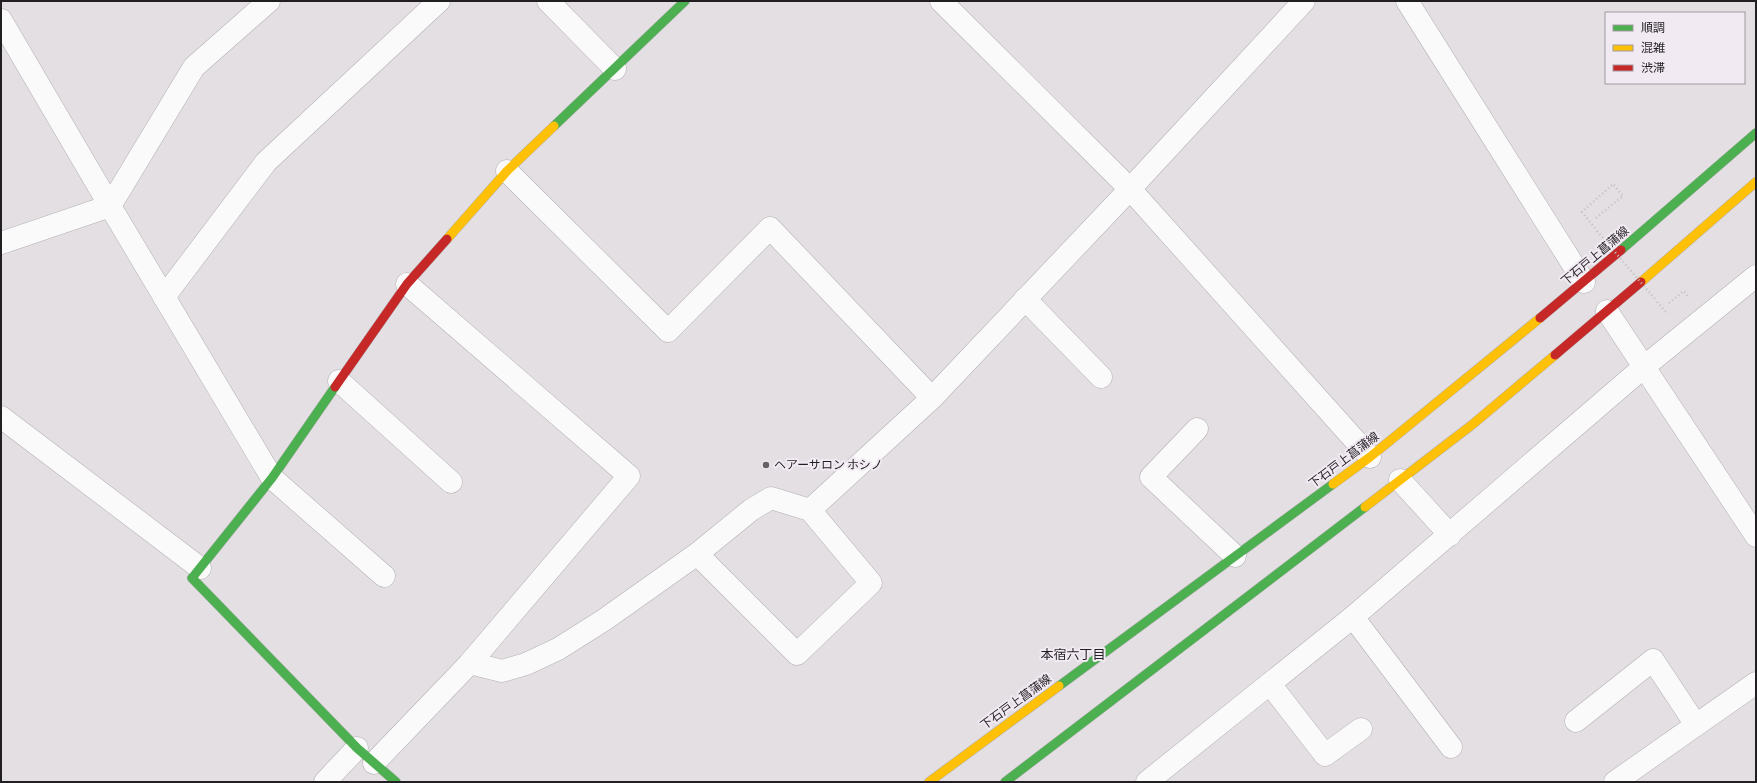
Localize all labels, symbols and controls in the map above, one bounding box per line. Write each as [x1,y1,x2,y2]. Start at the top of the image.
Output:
legend [1605,12,1745,84]
text: 順調 [1641,21,1665,35]
text: 混雑 [1641,41,1665,55]
text: 渋滞 [1641,61,1665,75]
street label: 下石戸上菖蒲線 [1558,224,1632,288]
street label: 下石戸上菖蒲線 [1306,429,1382,491]
place label: ヘアーサロン ホシノ [774,458,883,472]
marker: ヘアーサロン ホシノ [761,460,771,470]
district label: 本宿六丁目 [1040,647,1106,662]
street label: 下石戸上菖蒲線 [978,672,1054,732]

